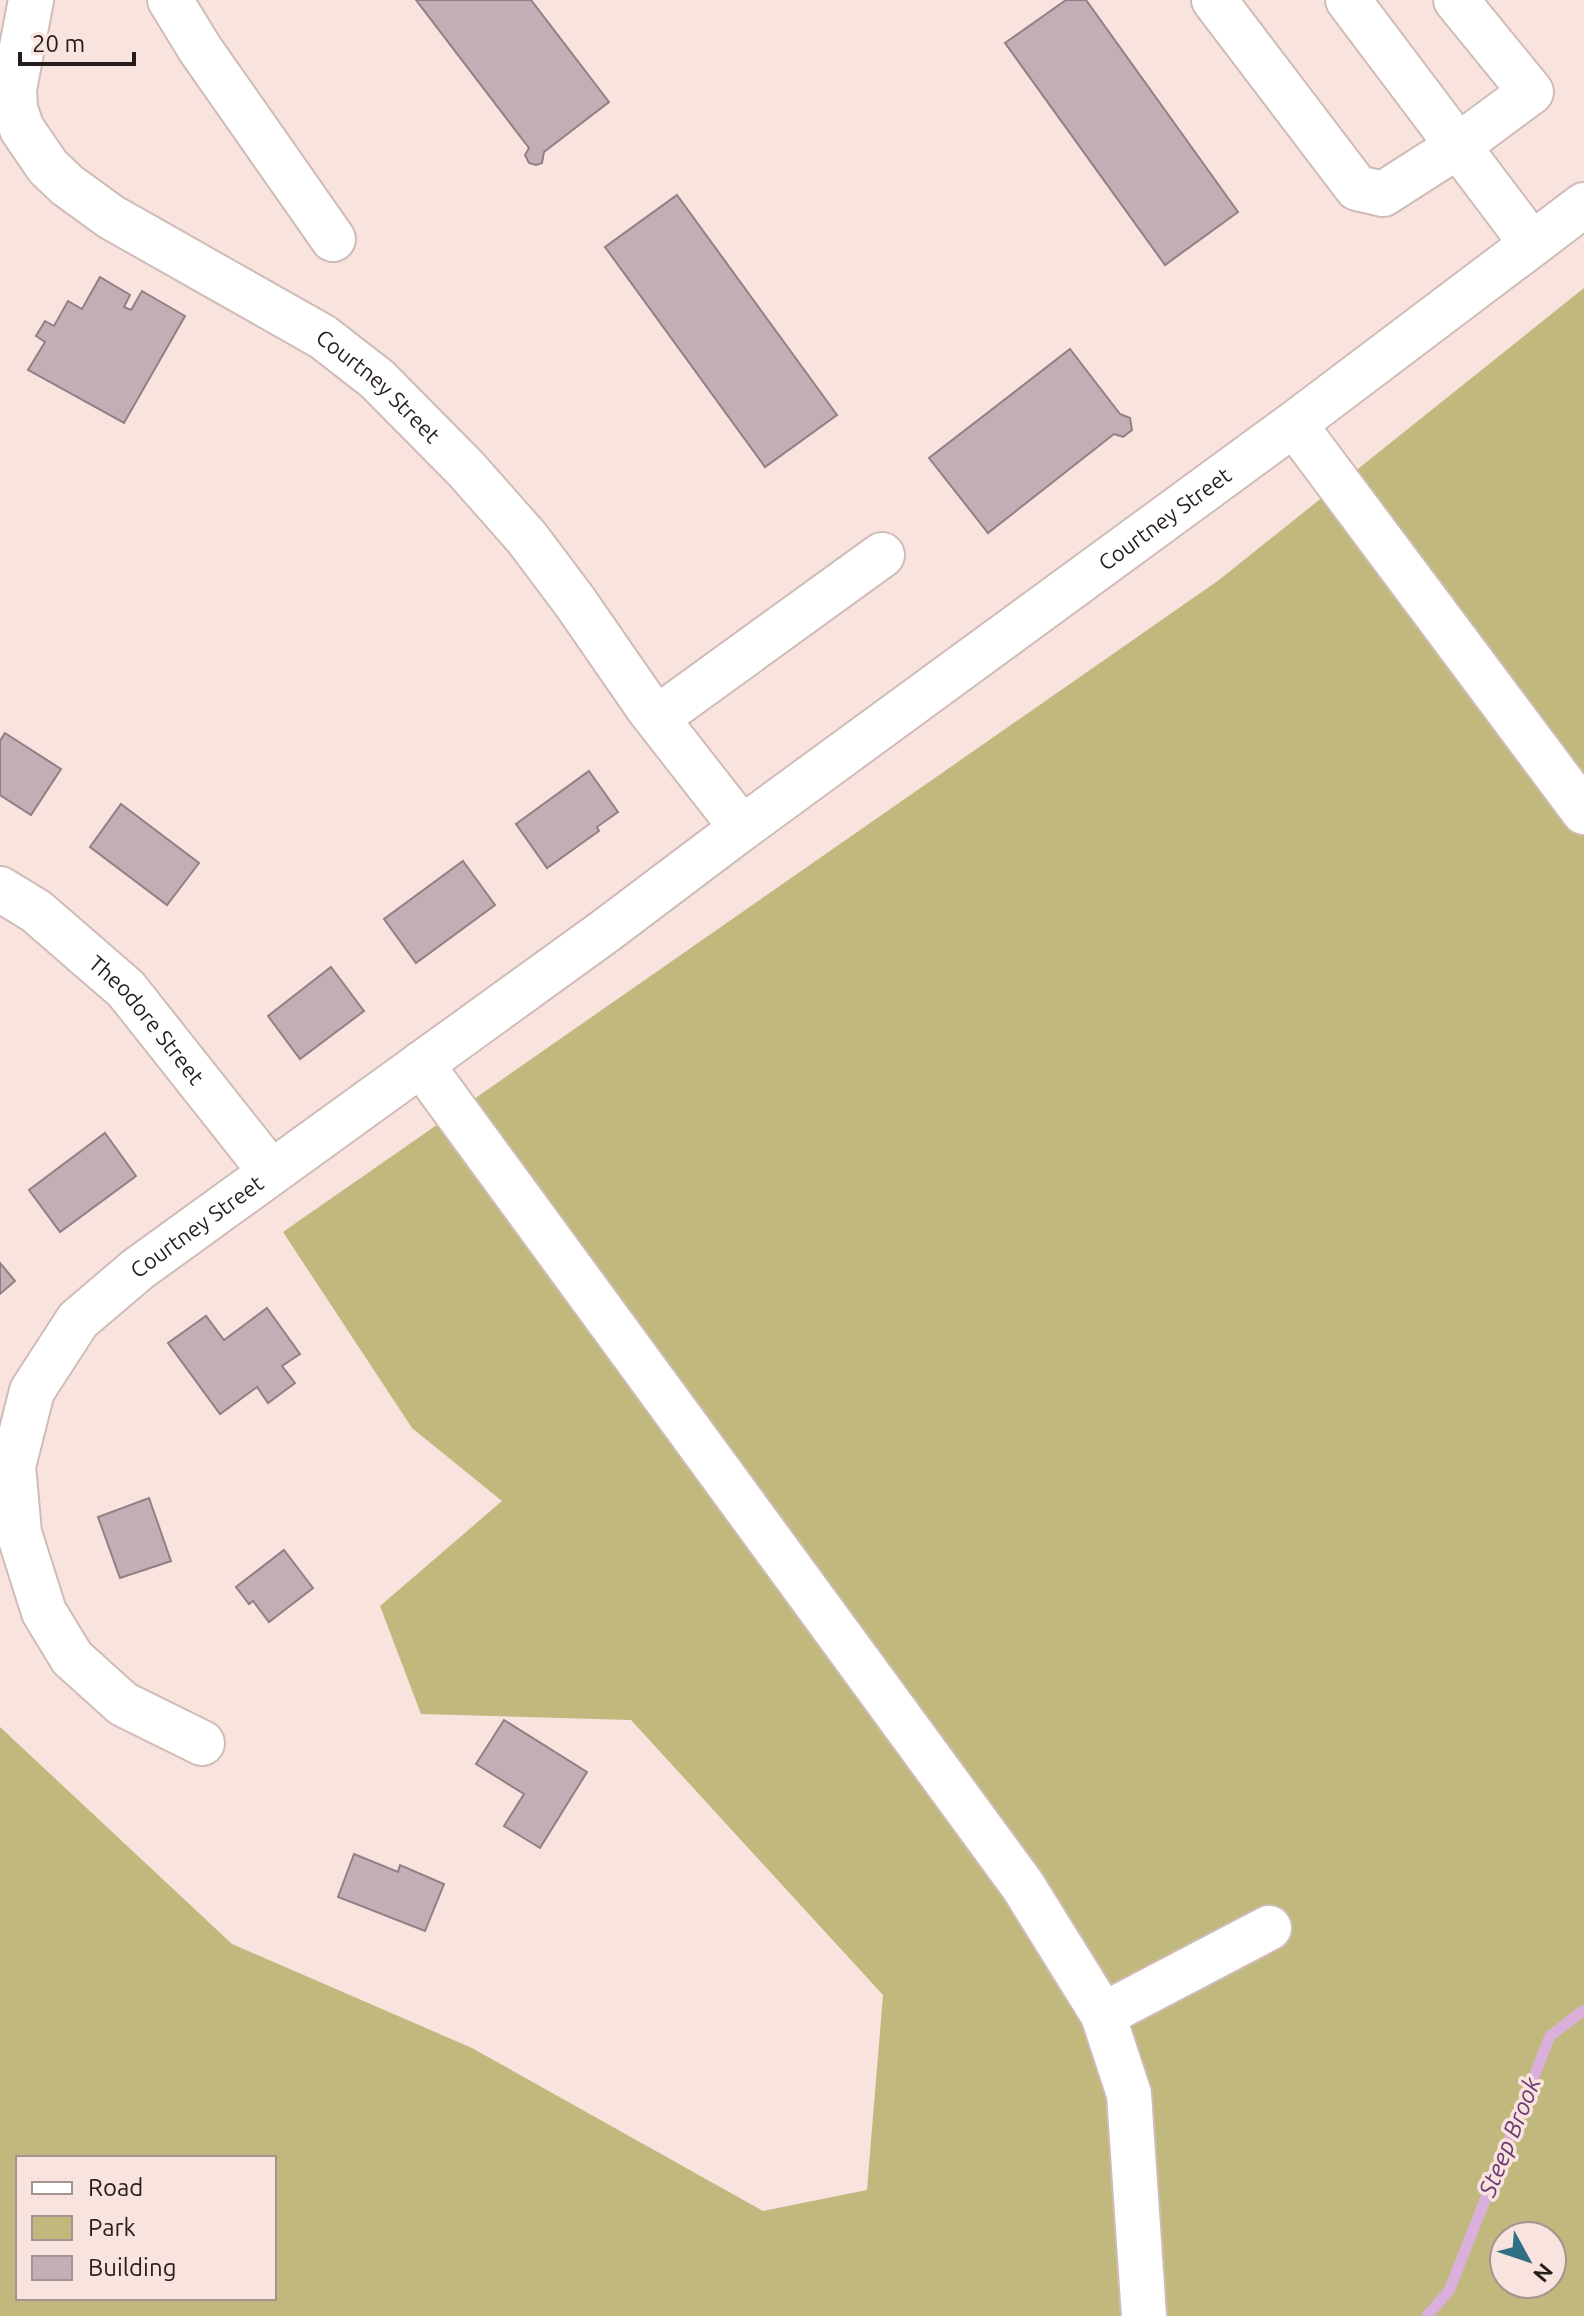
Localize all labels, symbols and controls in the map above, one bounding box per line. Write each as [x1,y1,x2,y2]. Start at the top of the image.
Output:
scale bar [20,16,134,66]
text: 20 m [32,30,85,57]
street label: Courtney Street [312,324,446,448]
street label: Courtney Street [1093,461,1236,575]
street label: Theodore Street [84,950,210,1089]
street label: Courtney Street [125,1170,268,1282]
water label: Steep Brook [1473,2073,1546,2201]
legend [16,2156,276,2300]
text: Road [88,2174,143,2201]
text: Park [88,2214,136,2241]
north arrow [1488,2220,1568,2300]
text: Building [88,2254,176,2281]
text: N [1529,2259,1559,2288]

